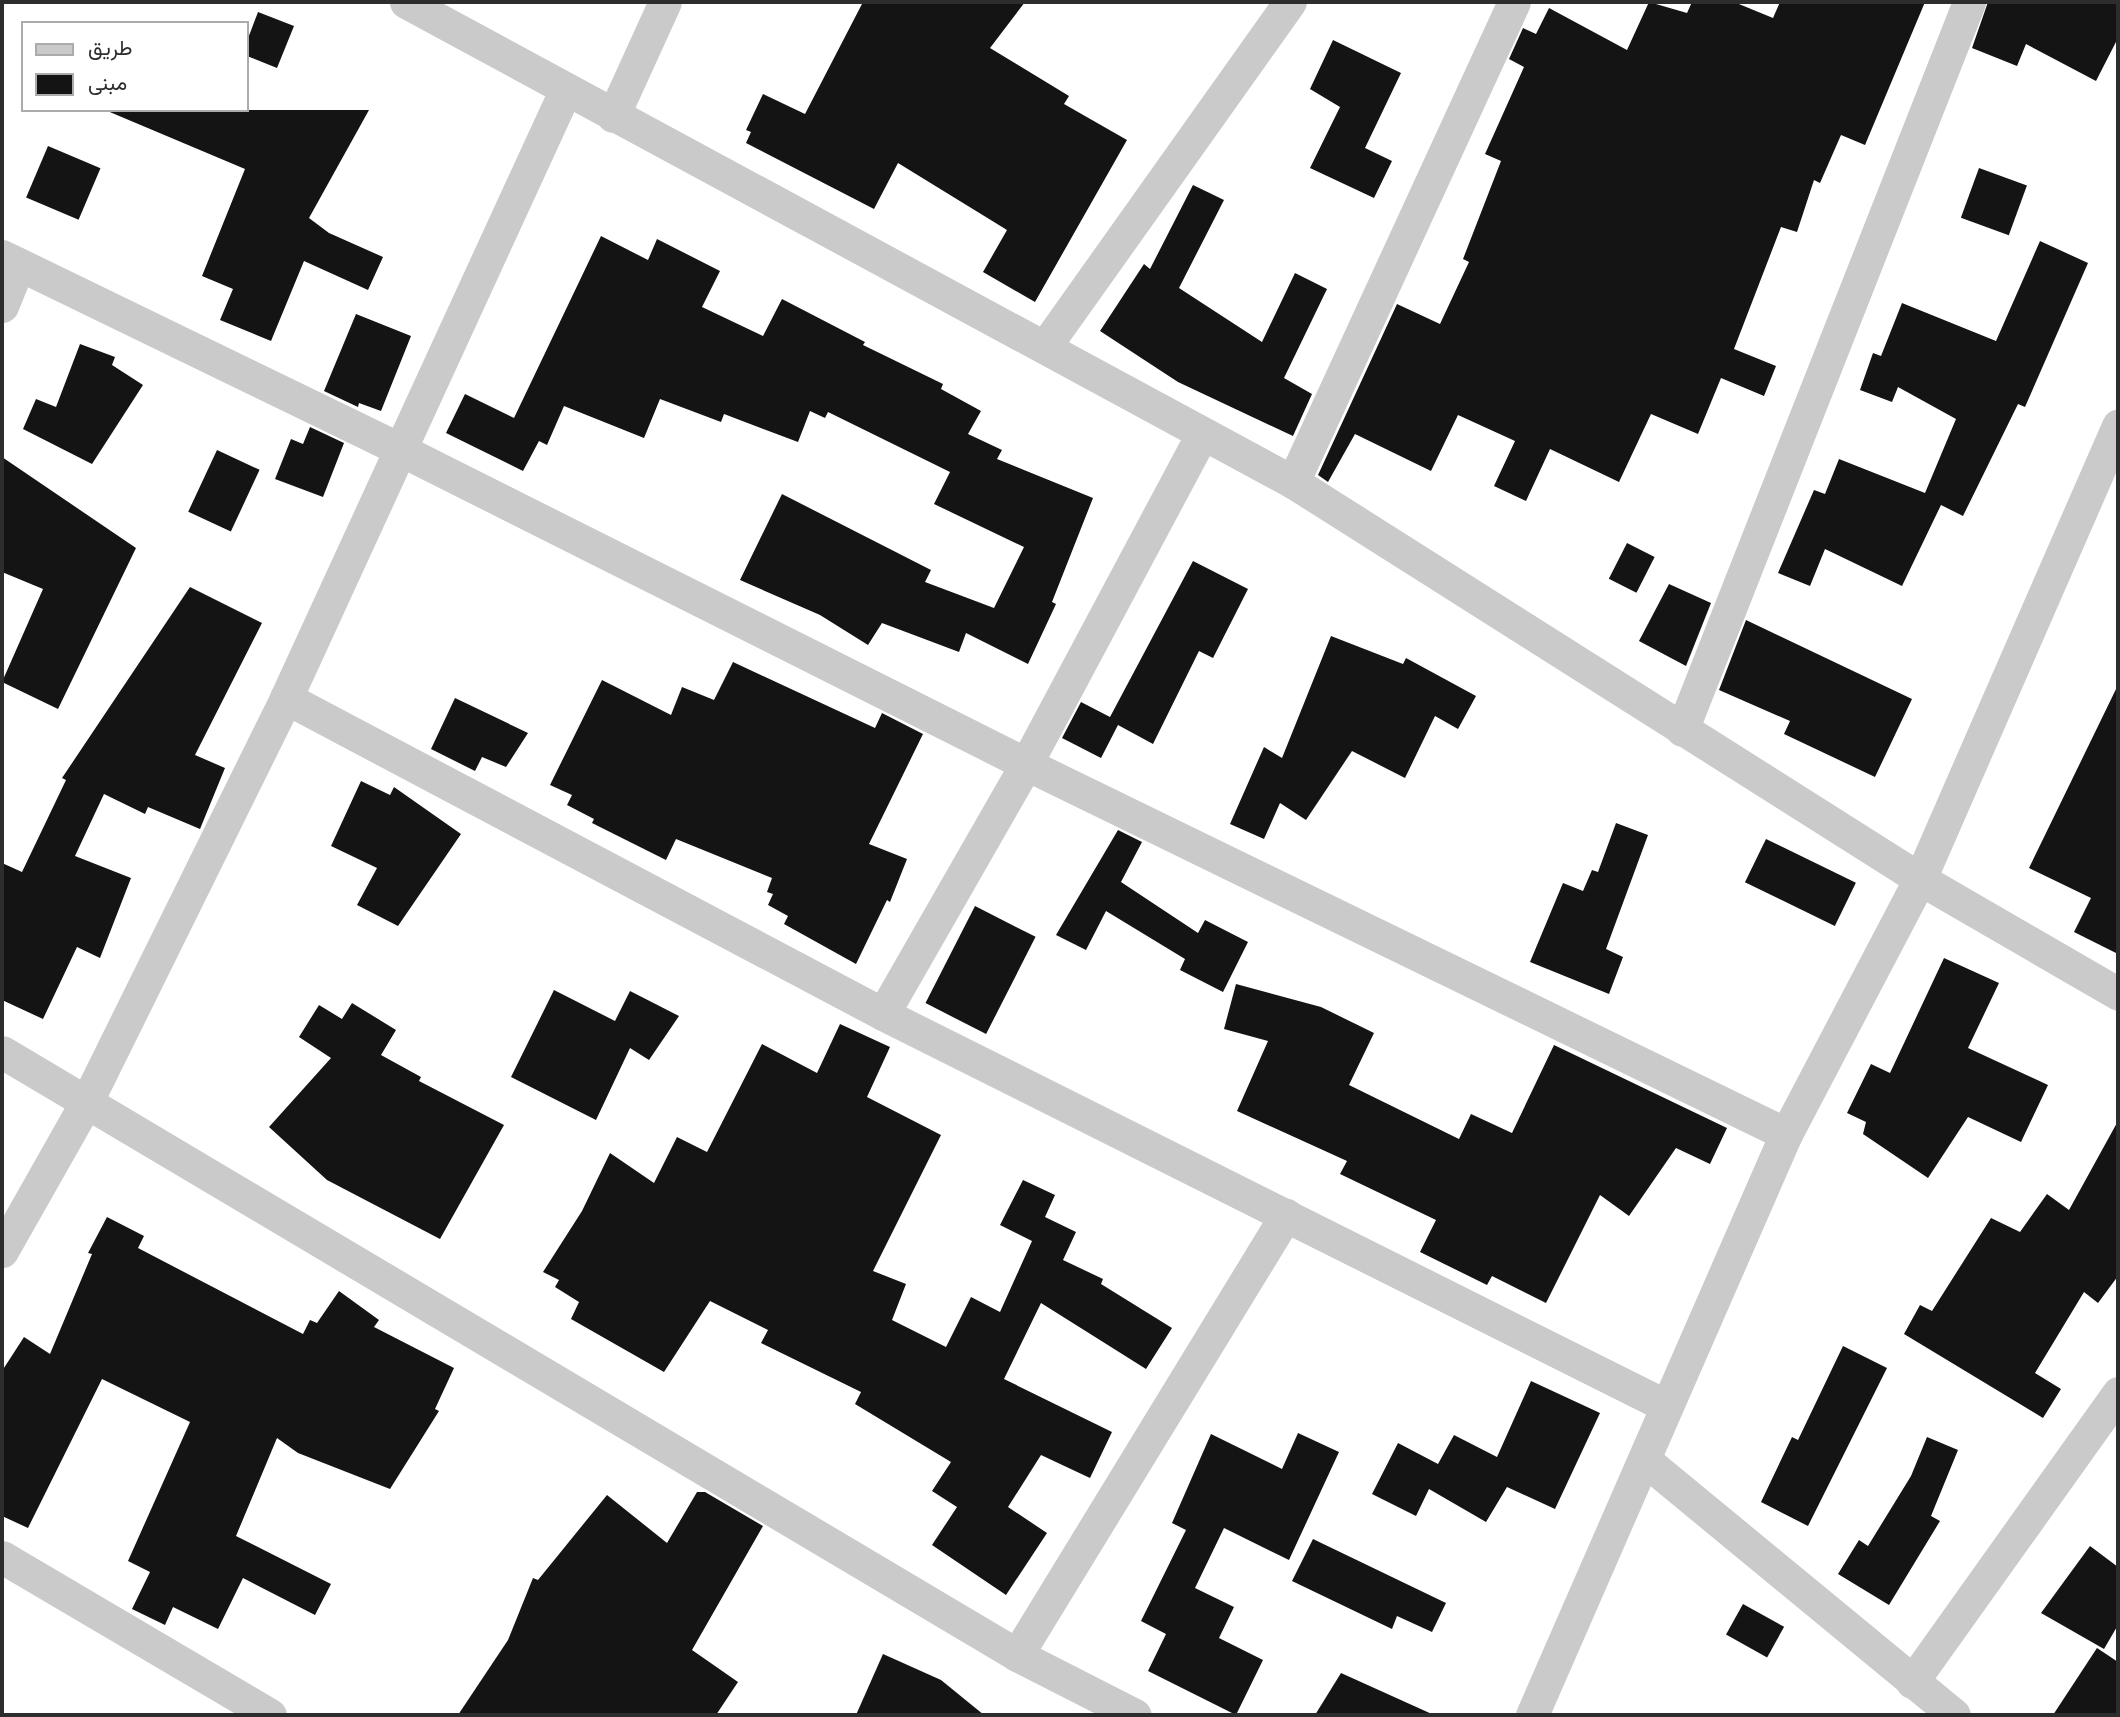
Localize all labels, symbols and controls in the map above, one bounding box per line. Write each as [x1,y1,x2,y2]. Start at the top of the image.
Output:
legend [21,21,248,112]
text: طريق [88,35,133,60]
text: مبنى [88,70,127,95]

